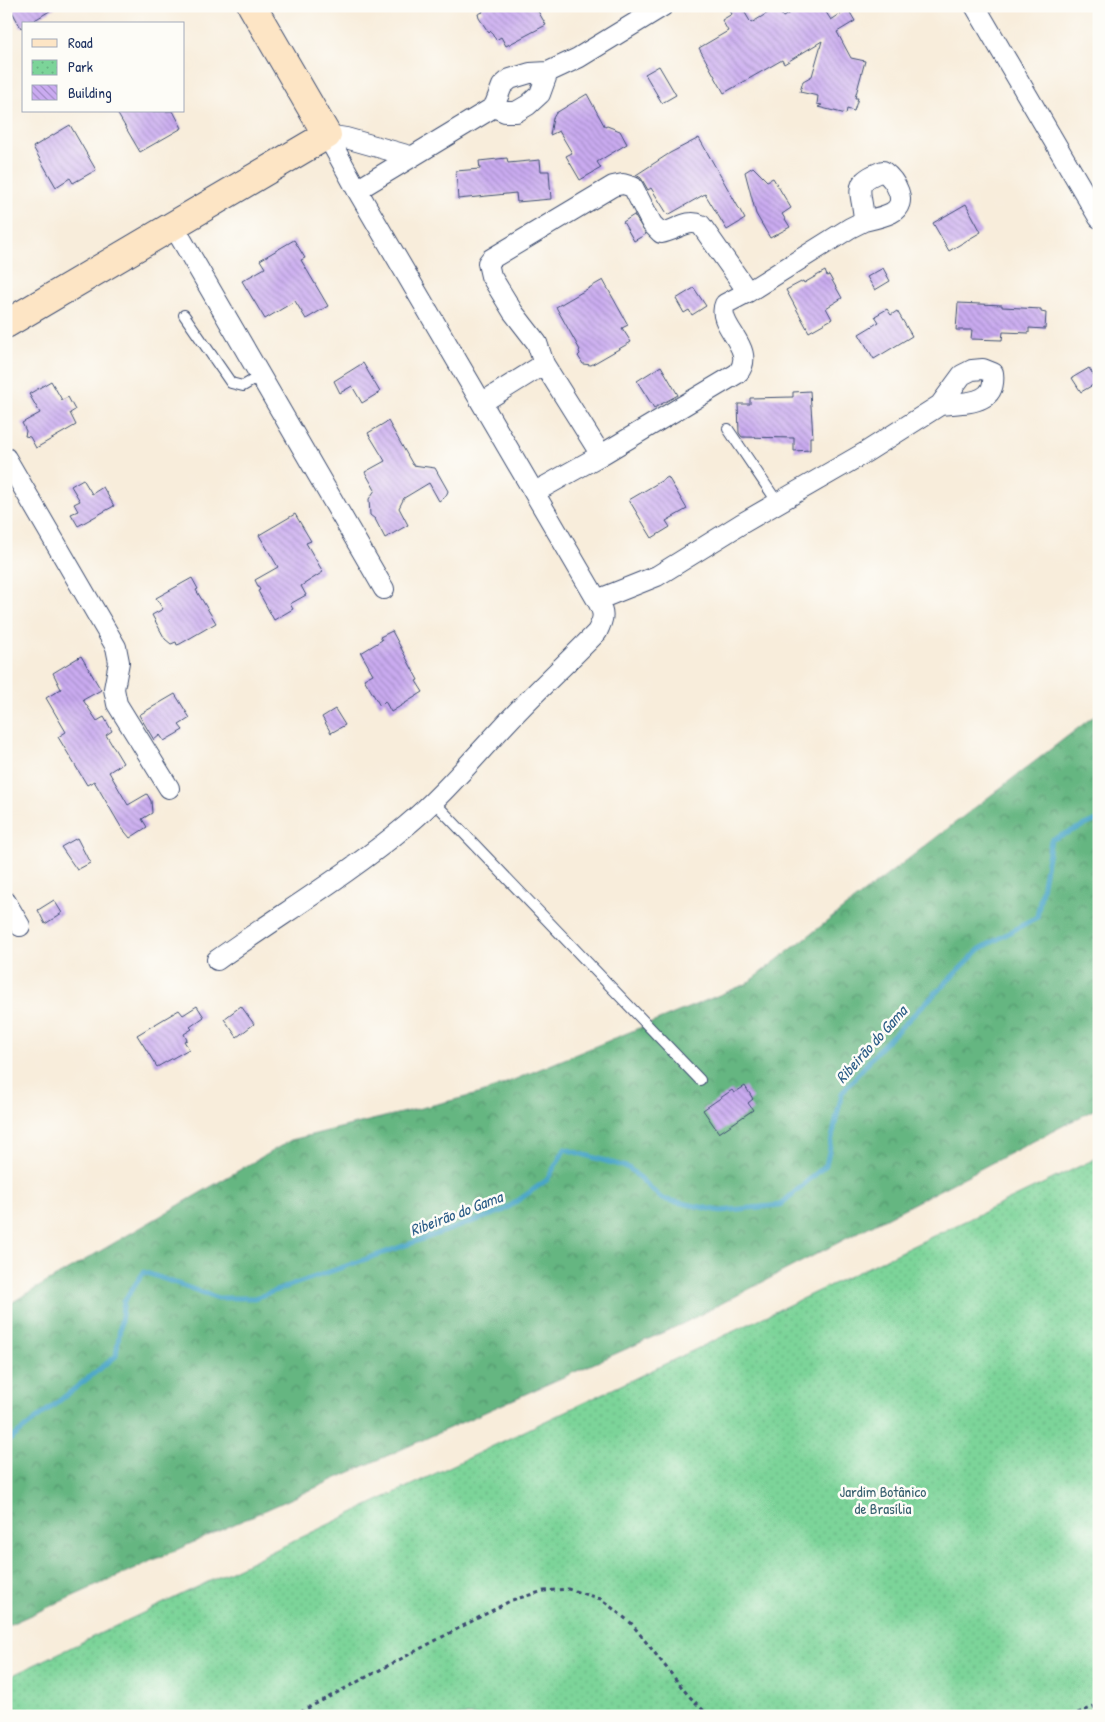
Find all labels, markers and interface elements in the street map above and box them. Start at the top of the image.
legend [22,22,185,112]
text: Road [68,32,93,53]
text: Park [68,56,93,77]
text: Building [68,82,112,103]
water label: Ribeirão do Gama [830,999,913,1088]
water label: Ribeirão do Gama [407,1185,507,1241]
park label: Jardim Botânico de Brasília [840,1481,926,1519]

